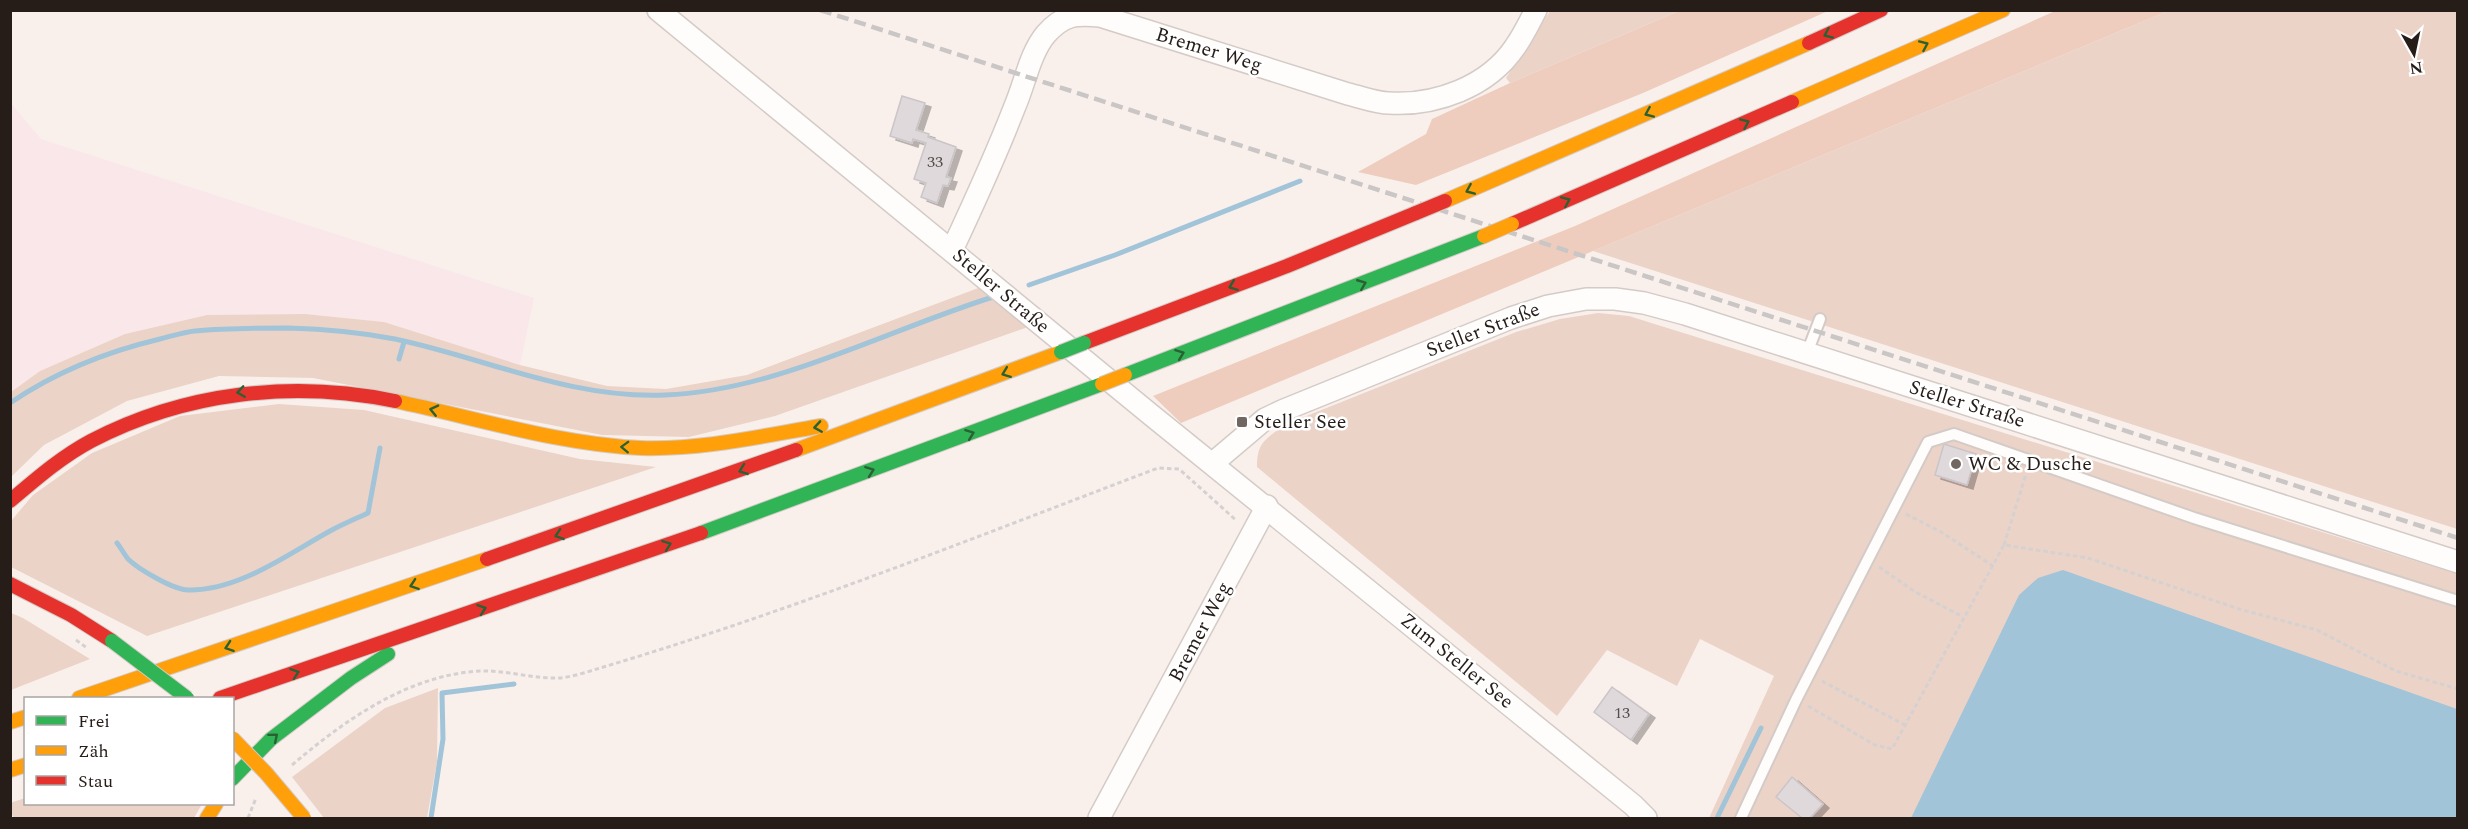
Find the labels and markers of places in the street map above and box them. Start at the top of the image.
place label: Steller See [1254,407,1346,437]
marker: Steller See [1235,415,1249,429]
place label: WC & Dusche [1968,449,2092,479]
marker: WC & Dusche [1949,457,1963,471]

